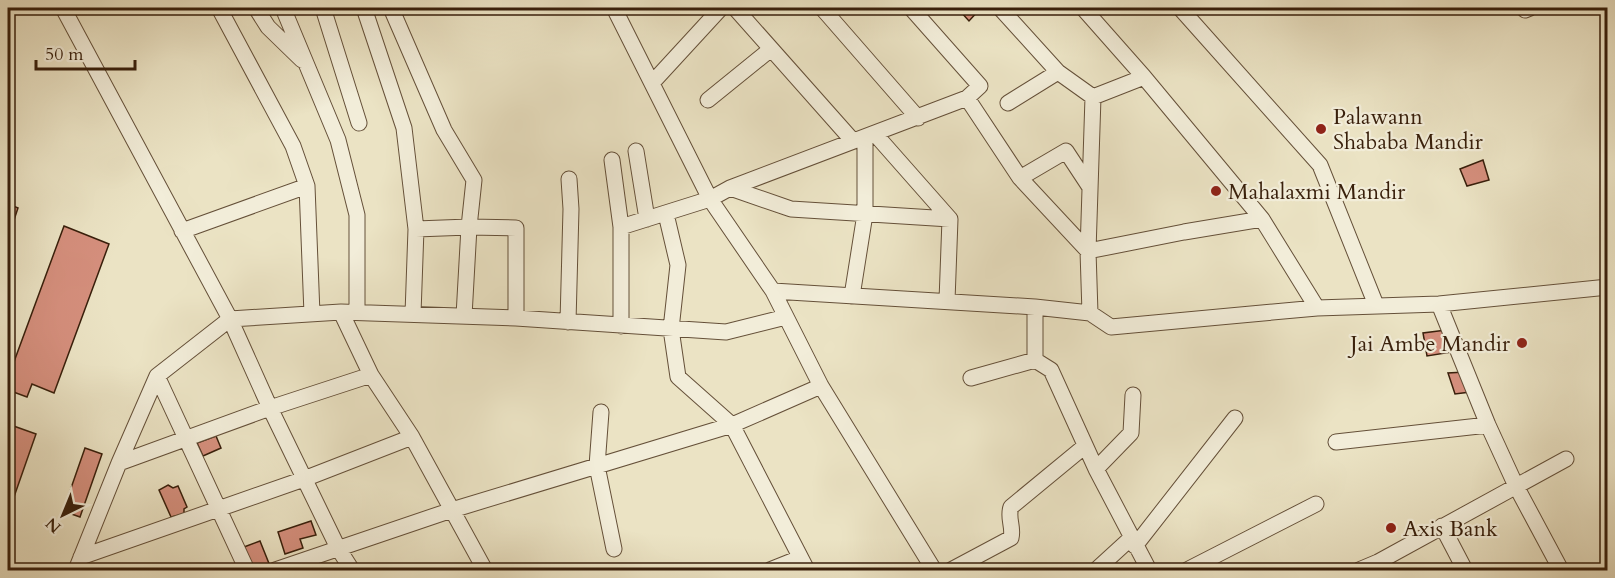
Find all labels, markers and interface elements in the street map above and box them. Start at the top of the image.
scale bar [36,33,135,71]
text: 50 m [45,42,84,67]
place label: Palawann Shababa Mandir [1333,102,1484,157]
marker: Palawann Shababa Mandir [1314,122,1328,136]
place label: Mahalaxmi Mandir [1228,177,1406,207]
marker: Mahalaxmi Mandir [1209,184,1223,198]
place label: Jai Ambe Mandir [1347,329,1511,359]
marker: Jai Ambe Mandir [1515,336,1529,350]
north arrow [33,485,93,545]
text: N [41,512,66,538]
place label: Axis Bank [1403,514,1498,544]
marker: Axis Bank [1384,521,1398,535]

